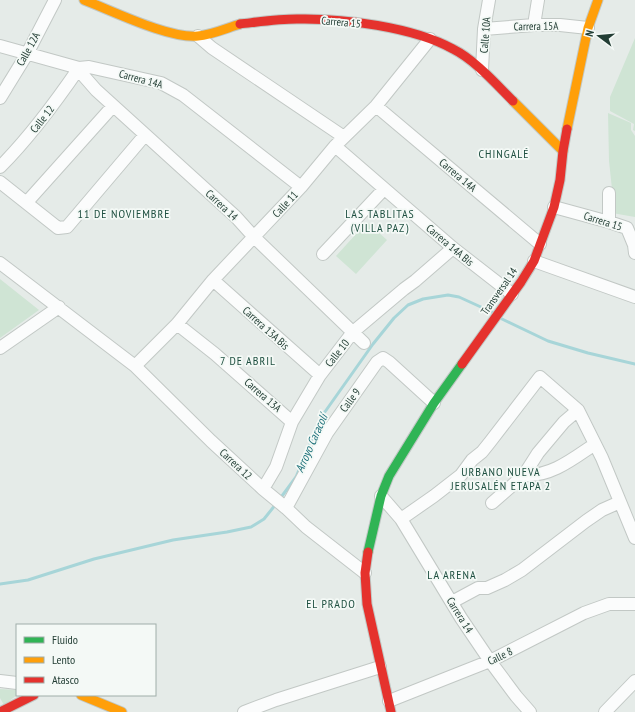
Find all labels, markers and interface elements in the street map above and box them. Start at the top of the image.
street label: Carrera 15 [321,13,361,31]
street label: Calle 10A [476,15,494,54]
north arrow [579,16,619,56]
street label: Carrera 15A [514,19,559,33]
text: N [582,28,597,38]
street label: Calle 12A [13,29,43,68]
street label: Carrera 14A [118,66,165,92]
street label: Calle 12 [27,102,57,136]
district label: CHINGALÉ [479,146,529,161]
street label: Carrera 14A [436,155,480,195]
street label: Carrera 14 [203,186,241,224]
street label: Calle 11 [269,188,301,220]
district label: 11 DE NOVIEMBRE [78,206,170,221]
district label: LAS TABLITAS (VILLA PAZ) [345,206,415,235]
street label: Carrera 15 [582,209,624,233]
street label: Carrera 14A Bis [423,221,477,269]
street label: Transversal 14 [478,265,520,317]
street label: Carrera 13A Bis [240,303,292,353]
street label: Calle 10 [322,336,352,370]
district label: 7 DE ABRIL [220,353,276,368]
street label: Carrera 13A [242,375,285,415]
street label: Calle 9 [337,385,364,415]
water label: Arroyo Caracolí [291,409,332,475]
street label: Carrera 12 [217,445,255,483]
district label: URBANO NUEVA JERUSALÉN ETAPA 2 [450,464,551,493]
district label: LA ARENA [427,567,477,582]
street label: Carrera 14 [444,595,476,636]
district label: EL PRADO [306,596,356,611]
legend [16,624,156,696]
text: Fluido [52,632,78,647]
street label: Calle 8 [485,644,515,668]
text: Lento [52,652,75,667]
text: Atasco [52,672,79,687]

